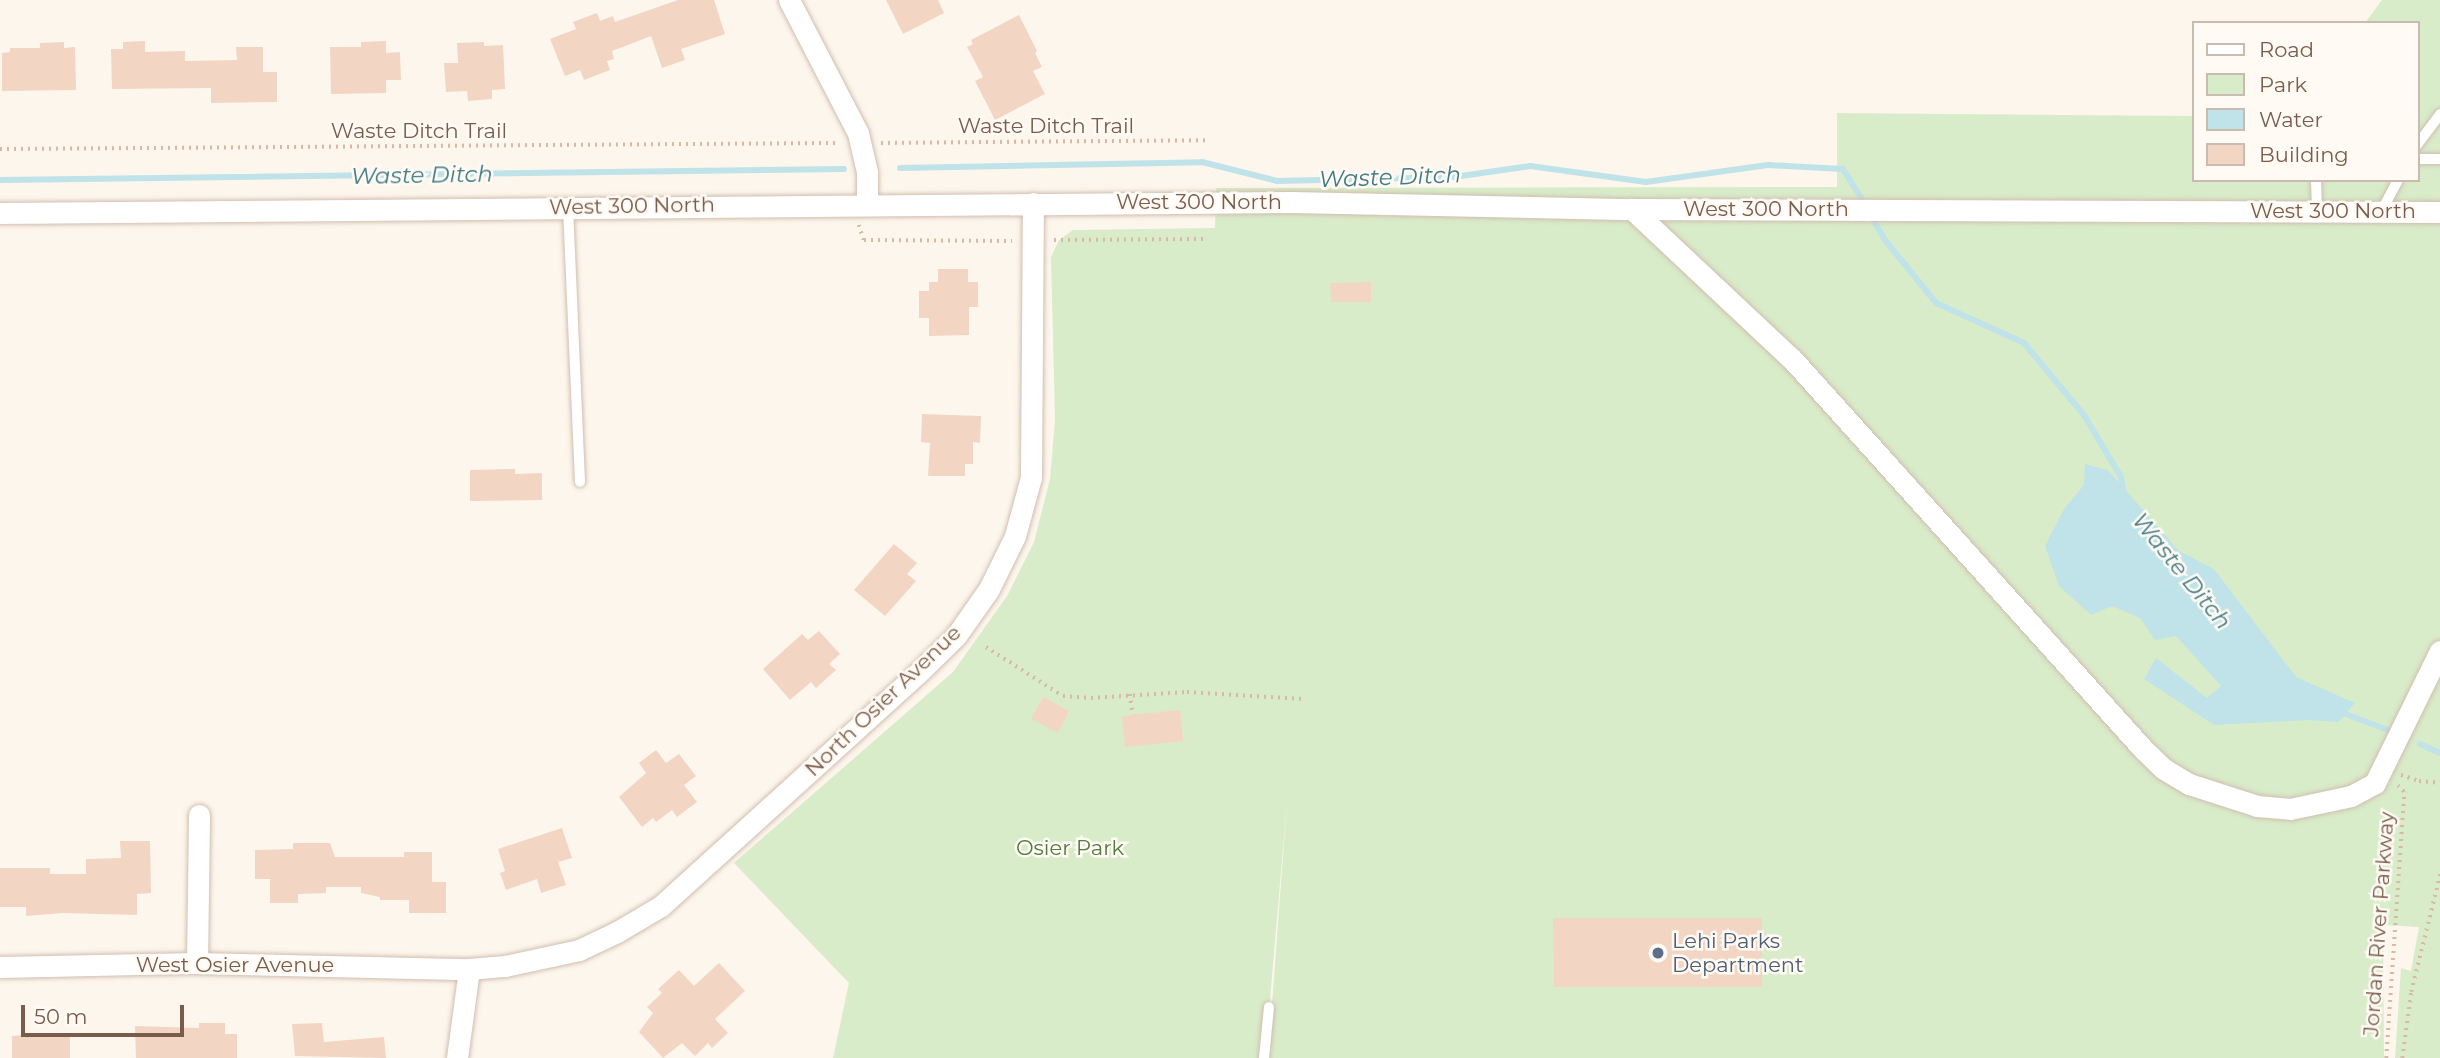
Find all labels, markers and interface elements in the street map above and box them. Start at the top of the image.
legend [2192,21,2419,182]
text: Road [2259,37,2314,62]
text: Park [2259,72,2307,97]
text: Water [2259,107,2323,132]
street label: Waste Ditch Trail [958,113,1134,139]
street label: Waste Ditch Trail [331,118,507,144]
text: Building [2259,142,2349,167]
water label: Waste Ditch [351,160,493,190]
water label: Waste Ditch [1319,161,1461,193]
street label: West 300 North [1116,189,1282,215]
street label: West 300 North [549,192,715,220]
street label: West 300 North [1683,196,1849,222]
street label: West 300 North [2250,198,2416,224]
water label: Waste Ditch [2127,507,2237,635]
street label: North Osier Avenue [800,620,966,782]
street label: Jordan River Parkway [2359,811,2399,1037]
park label: Osier Park [1016,835,1124,861]
place label: Lehi Parks Department [1672,928,1804,978]
marker: Lehi Parks Department [1650,945,1666,961]
street label: West Osier Avenue [136,952,334,978]
scale bar [24,992,187,1036]
text: 50 m [34,1004,88,1029]

